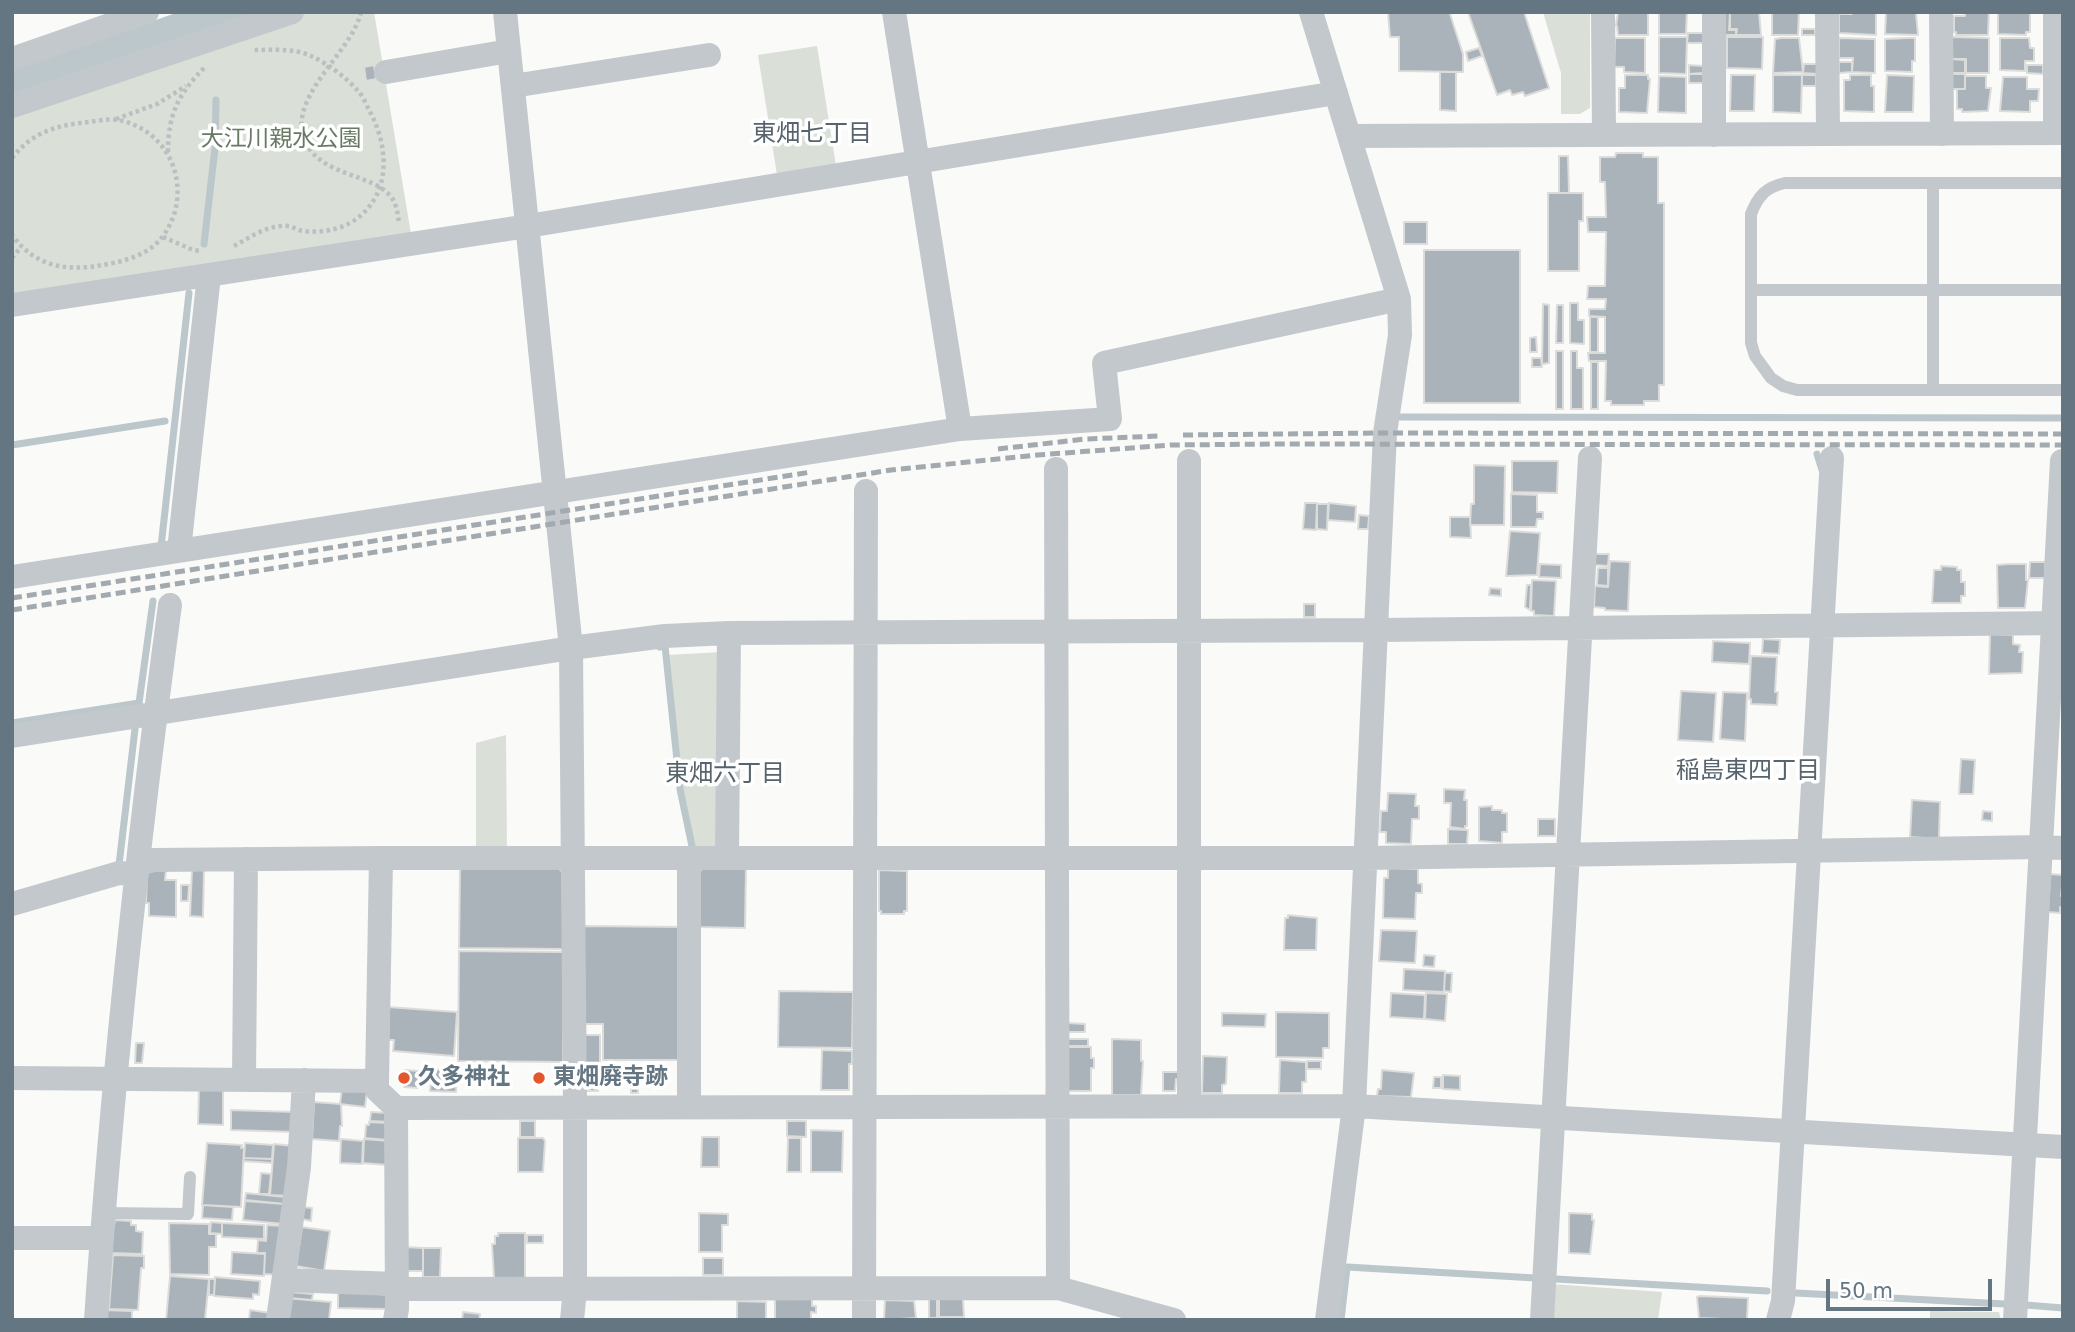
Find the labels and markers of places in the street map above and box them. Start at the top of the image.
place label: 久多神社 [418,1064,510,1092]
place label: 東畑廃寺跡 [553,1064,668,1092]
marker: 久多神社 [396,1070,412,1086]
marker: 東畑廃寺跡 [531,1070,547,1086]

